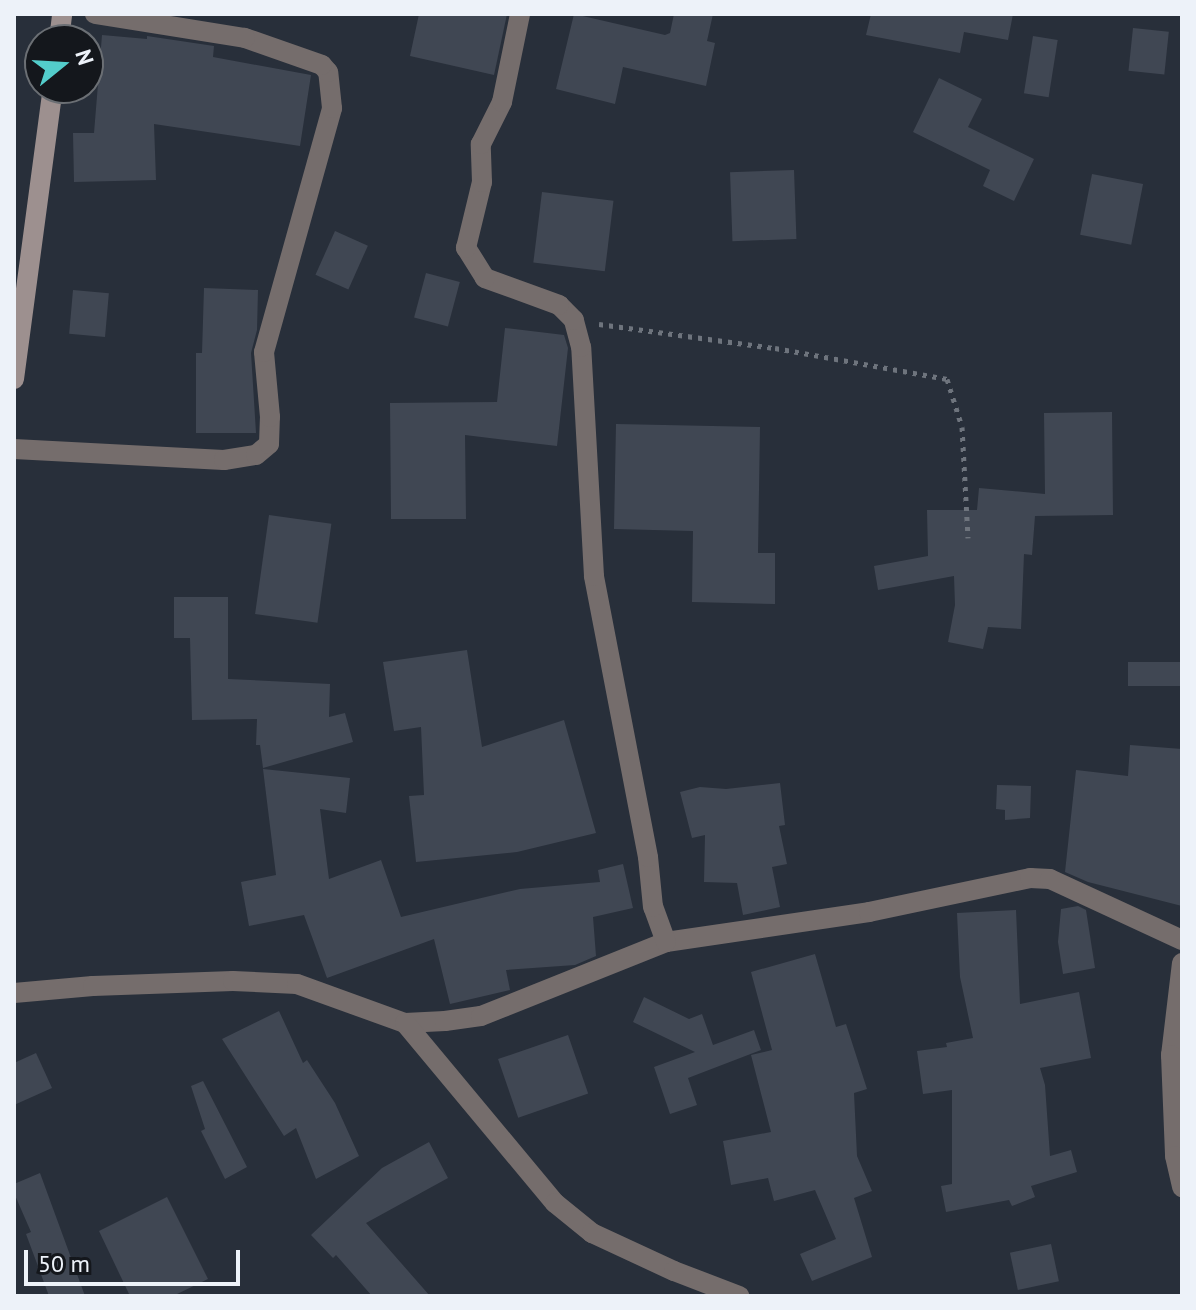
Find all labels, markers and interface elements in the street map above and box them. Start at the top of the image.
north arrow [24,24,104,104]
text: N [69,46,100,68]
scale bar [28,1234,244,1284]
text: 50 m [38,1248,90,1279]

